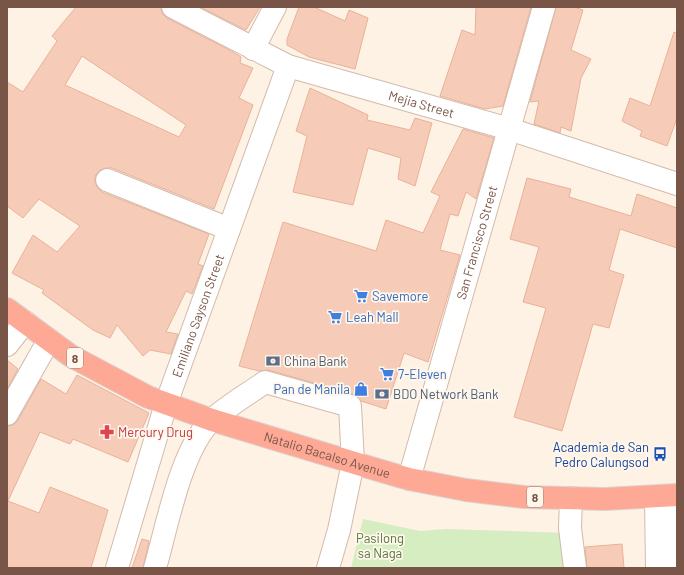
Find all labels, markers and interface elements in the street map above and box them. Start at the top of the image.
street label: Mejia Street [387,87,456,121]
street label: San Francisco Street [453,184,501,301]
street label: Emiliano Sayson Street [168,252,227,380]
supermarket icon: Savemore [353,288,369,304]
place label: Savemore [372,288,428,304]
supermarket icon: Leah Mall [327,309,343,325]
place label: Leah Mall [346,309,398,325]
road number: 8 [67,348,83,368]
bank icon: China Bank [265,353,281,369]
place label: China Bank [284,353,347,369]
supermarket icon: 7-Eleven [379,366,395,382]
place label: 7-Eleven [398,366,447,382]
place label: Pan de Manila [274,381,350,397]
shop icon: Pan de Manila [353,381,369,397]
bank icon: BDO Network Bank [374,386,390,402]
place label: BDO Network Bank [393,386,499,402]
pharmacy icon: Mercury Drug [99,424,115,440]
place label: Mercury Drug [118,424,193,440]
street label: Natalio Bacalso Avenue [262,428,392,481]
place label: Academia de San Pedro Calungsod [553,439,649,470]
bus stop icon: Academia de San Pedro Calungsod [652,446,668,462]
road number: 8 [527,487,543,507]
park label: Pasilong sa Naga [356,530,404,561]

